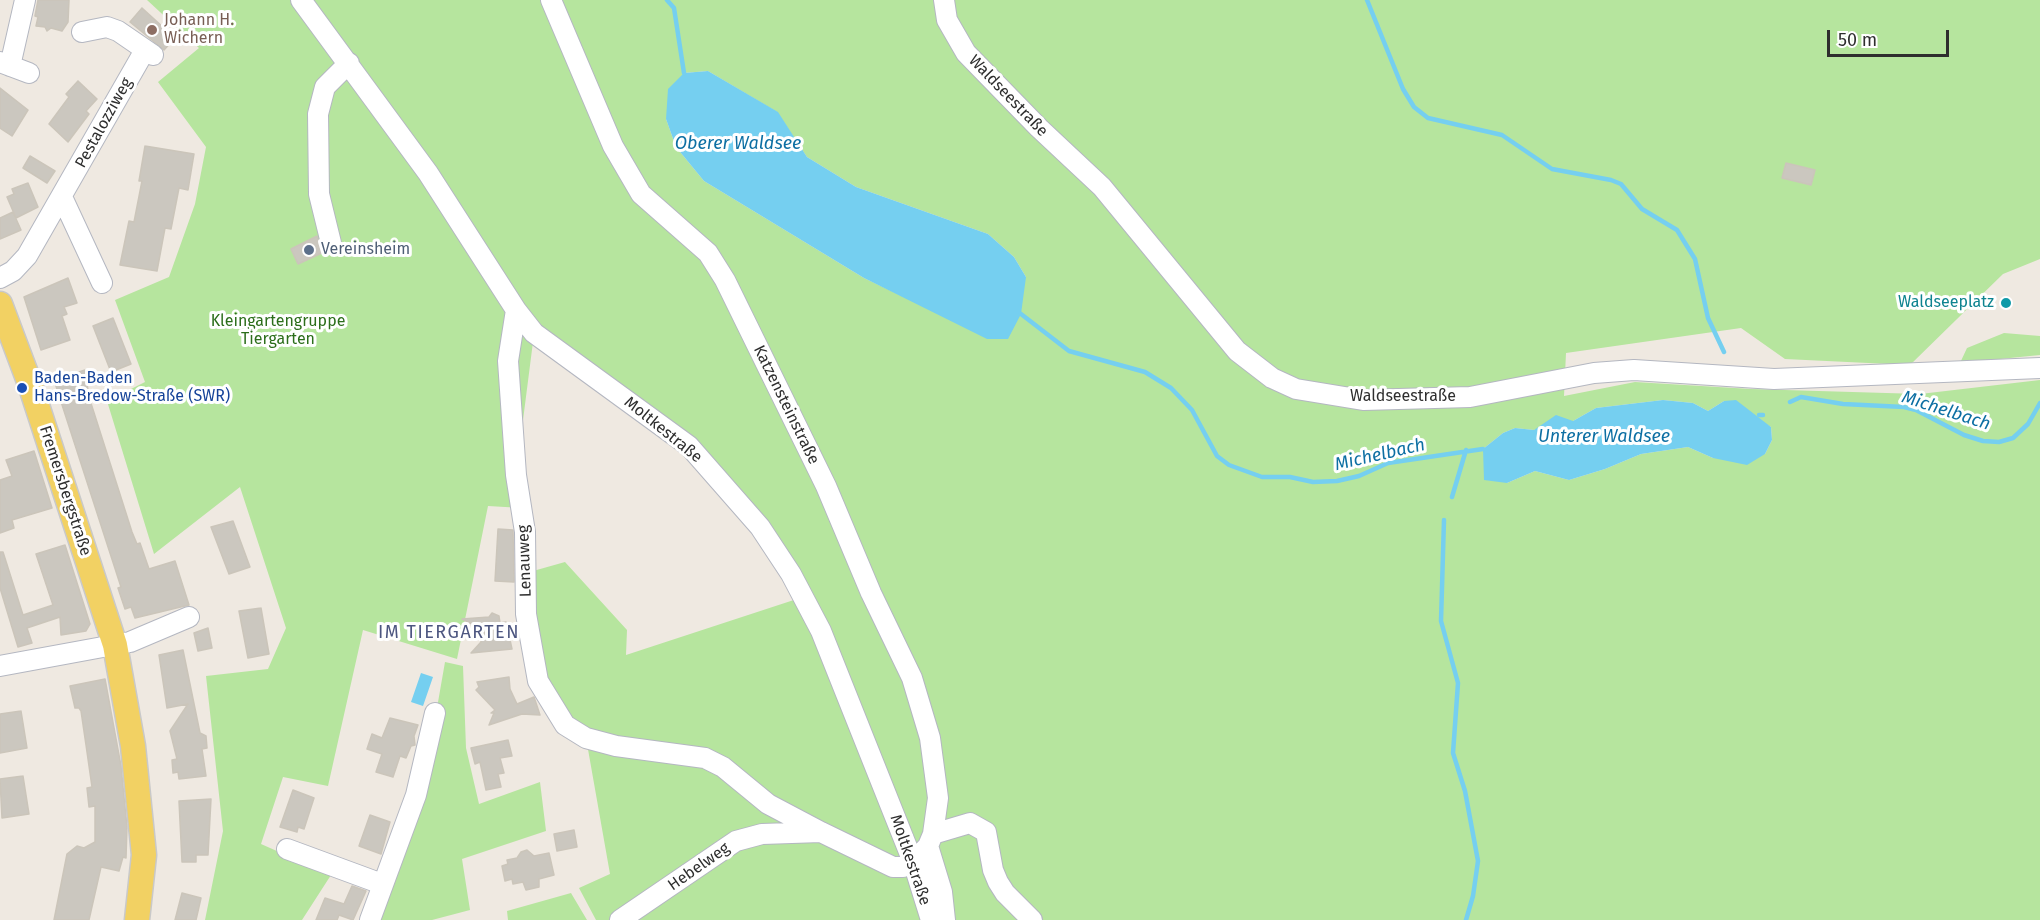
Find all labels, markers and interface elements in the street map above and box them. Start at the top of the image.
place label: Johann H. Wichern [164,11,234,49]
scale bar [1830,18,1952,56]
marker: Johann H. Wichern [145,23,159,37]
text: 50 m [1838,29,1877,51]
street label: Waldseestraße [964,51,1052,141]
street label: Pestalozziweg [71,75,137,171]
water label: Oberer Waldsee [675,133,801,155]
place label: Vereinsheim [321,240,410,260]
marker: Vereinsheim [302,243,316,257]
place label: Waldseeplatz [1898,293,1994,313]
marker: Waldseeplatz [1999,296,2013,310]
park label: Kleingartengruppe Tiergarten [211,312,345,350]
street label: Katzensteinstraße [749,342,823,468]
place label: Baden-Baden Hans-Bredow-Straße (SWR) [34,369,230,407]
marker: Baden-Baden Hans-Bredow-Straße (SWR) [15,381,29,395]
street label: Waldseestraße [1350,387,1456,407]
water label: Michelbach [1899,387,1993,435]
street label: Moltkestraße [620,393,706,467]
street label: Fremersbergstraße [35,424,95,558]
water label: Unterer Waldsee [1538,426,1670,448]
water label: Michelbach [1333,434,1427,476]
street label: Lenauweg [514,525,536,597]
district label: IM TIERGARTEN [378,622,520,644]
street label: Moltkestraße [885,812,935,908]
street label: Hebelweg [664,839,734,895]

